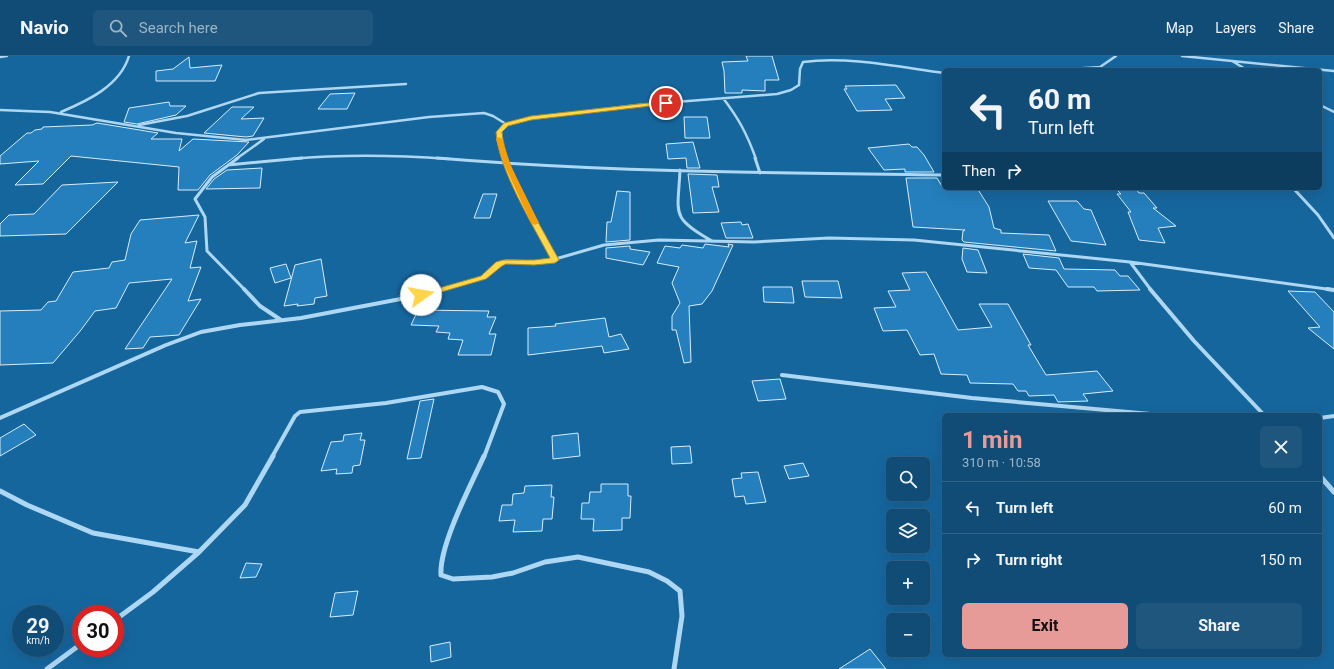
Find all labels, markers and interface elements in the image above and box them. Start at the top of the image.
search box [93,10,373,46]
text: Navio [20,16,69,39]
icon: search [107,17,129,39]
text: Search here [139,19,218,37]
text: Map [1166,20,1193,36]
text: Layers [1215,20,1256,36]
text: Share [1278,20,1314,36]
text: 60 m [1028,83,1091,116]
icon: left [962,84,1014,136]
pin [649,86,683,120]
icon: arrive [655,92,677,114]
text: Turn left [1028,117,1094,138]
icon: right [1003,160,1025,182]
text: Then [962,162,995,180]
position arrow [400,274,442,316]
text: 1 min [962,426,1022,454]
button: close [1260,426,1302,468]
text: 310 m · 10:58 [962,455,1041,470]
map controls [886,457,930,657]
button: search [886,457,930,501]
icon: left [962,497,984,519]
text: Turn left [996,499,1053,517]
text: 60 m [1268,499,1302,517]
button: layers [886,509,930,553]
icon: right [962,549,984,571]
text: Turn right [996,551,1062,569]
text: 150 m [1260,551,1302,569]
button: + [886,561,930,605]
button: Exit [962,603,1128,649]
button: Share [1136,603,1302,649]
speed limit sign: 30 [72,605,124,657]
button: − [886,613,930,657]
text: 29 [27,614,49,638]
text: km/h [26,635,50,646]

